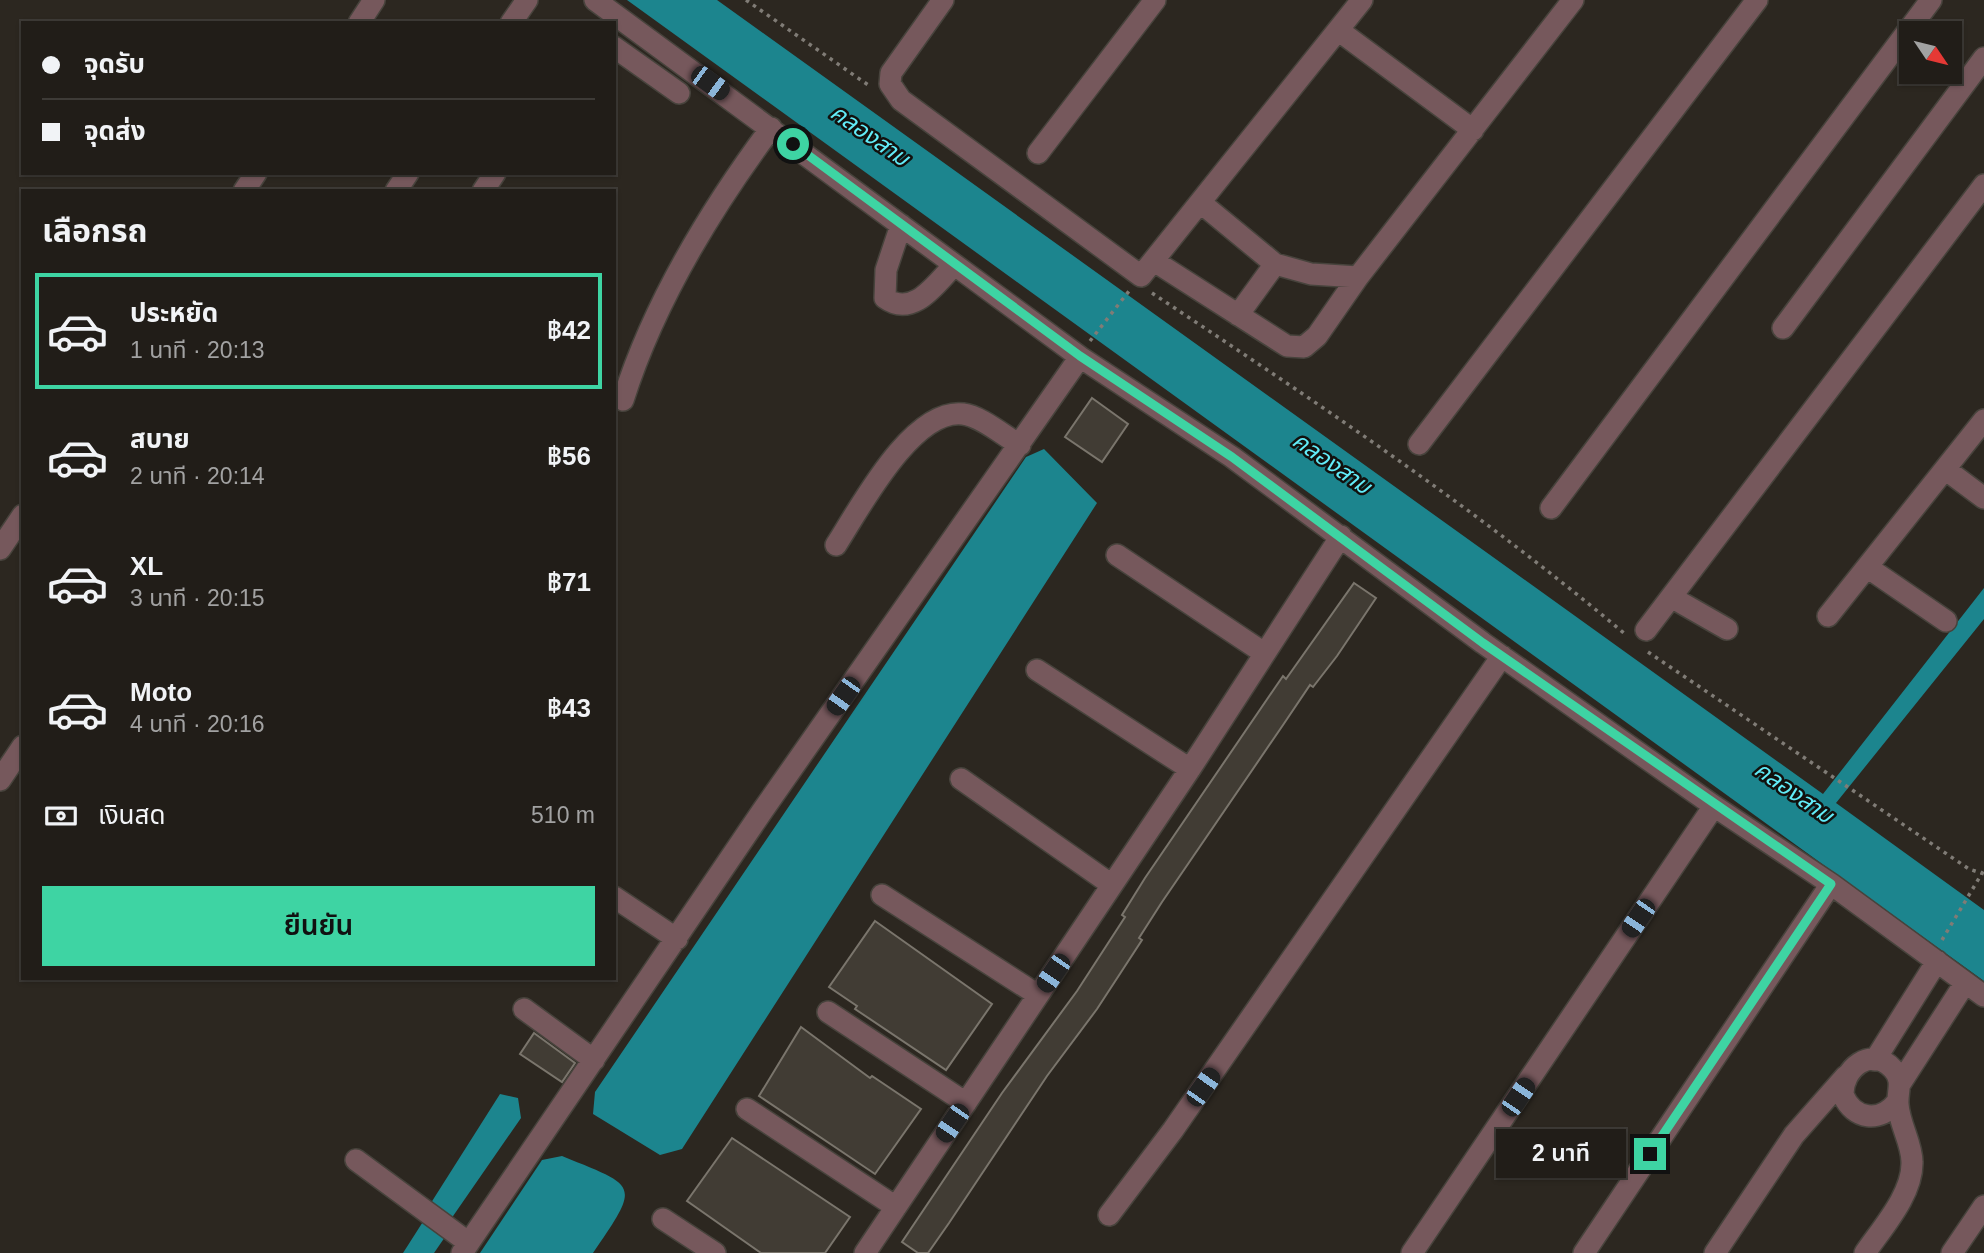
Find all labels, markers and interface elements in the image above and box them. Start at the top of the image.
north arrow [1899,21,1962,84]
map controls [1899,21,1962,84]
text: จุดรับ [84,49,145,79]
car [687,62,734,104]
water label: คลองสาม [826,99,916,172]
text: จุดส่ง [84,116,146,146]
route start [777,128,809,160]
text: เลือกรถ [42,213,147,249]
text: ประหยัด [130,298,218,328]
icon: car [46,300,109,363]
text: ฿42 [547,315,591,345]
text: 1 นาที · 20:13 [130,337,265,363]
text: สบาย [130,424,190,454]
icon: car [46,426,109,489]
water label: คลองสาม [1288,427,1378,500]
text: ฿56 [547,441,591,471]
text: 2 นาที · 20:14 [130,463,265,489]
text: XL [130,551,163,581]
icon: car [46,552,109,615]
text: ฿71 [547,567,591,597]
text: 3 นาที · 20:15 [130,585,265,611]
car [823,673,864,719]
text: Moto [130,677,192,707]
icon: car [46,678,109,741]
text: ฿43 [547,693,591,723]
text: 4 นาที · 20:16 [130,711,265,737]
water label: คลองสาม [1750,756,1840,829]
icon: cash [42,797,80,835]
text: เงินสด [98,800,165,830]
text: 510 m [531,802,595,828]
button: ยืนยัน [42,886,595,966]
car [1618,895,1659,941]
car [1033,950,1074,996]
car [1183,1064,1224,1110]
car [1498,1074,1539,1120]
car [932,1100,973,1146]
callout: 2 นาที [1496,1130,1626,1178]
route end [1634,1138,1666,1170]
text: 2 นาที [1532,1140,1590,1166]

